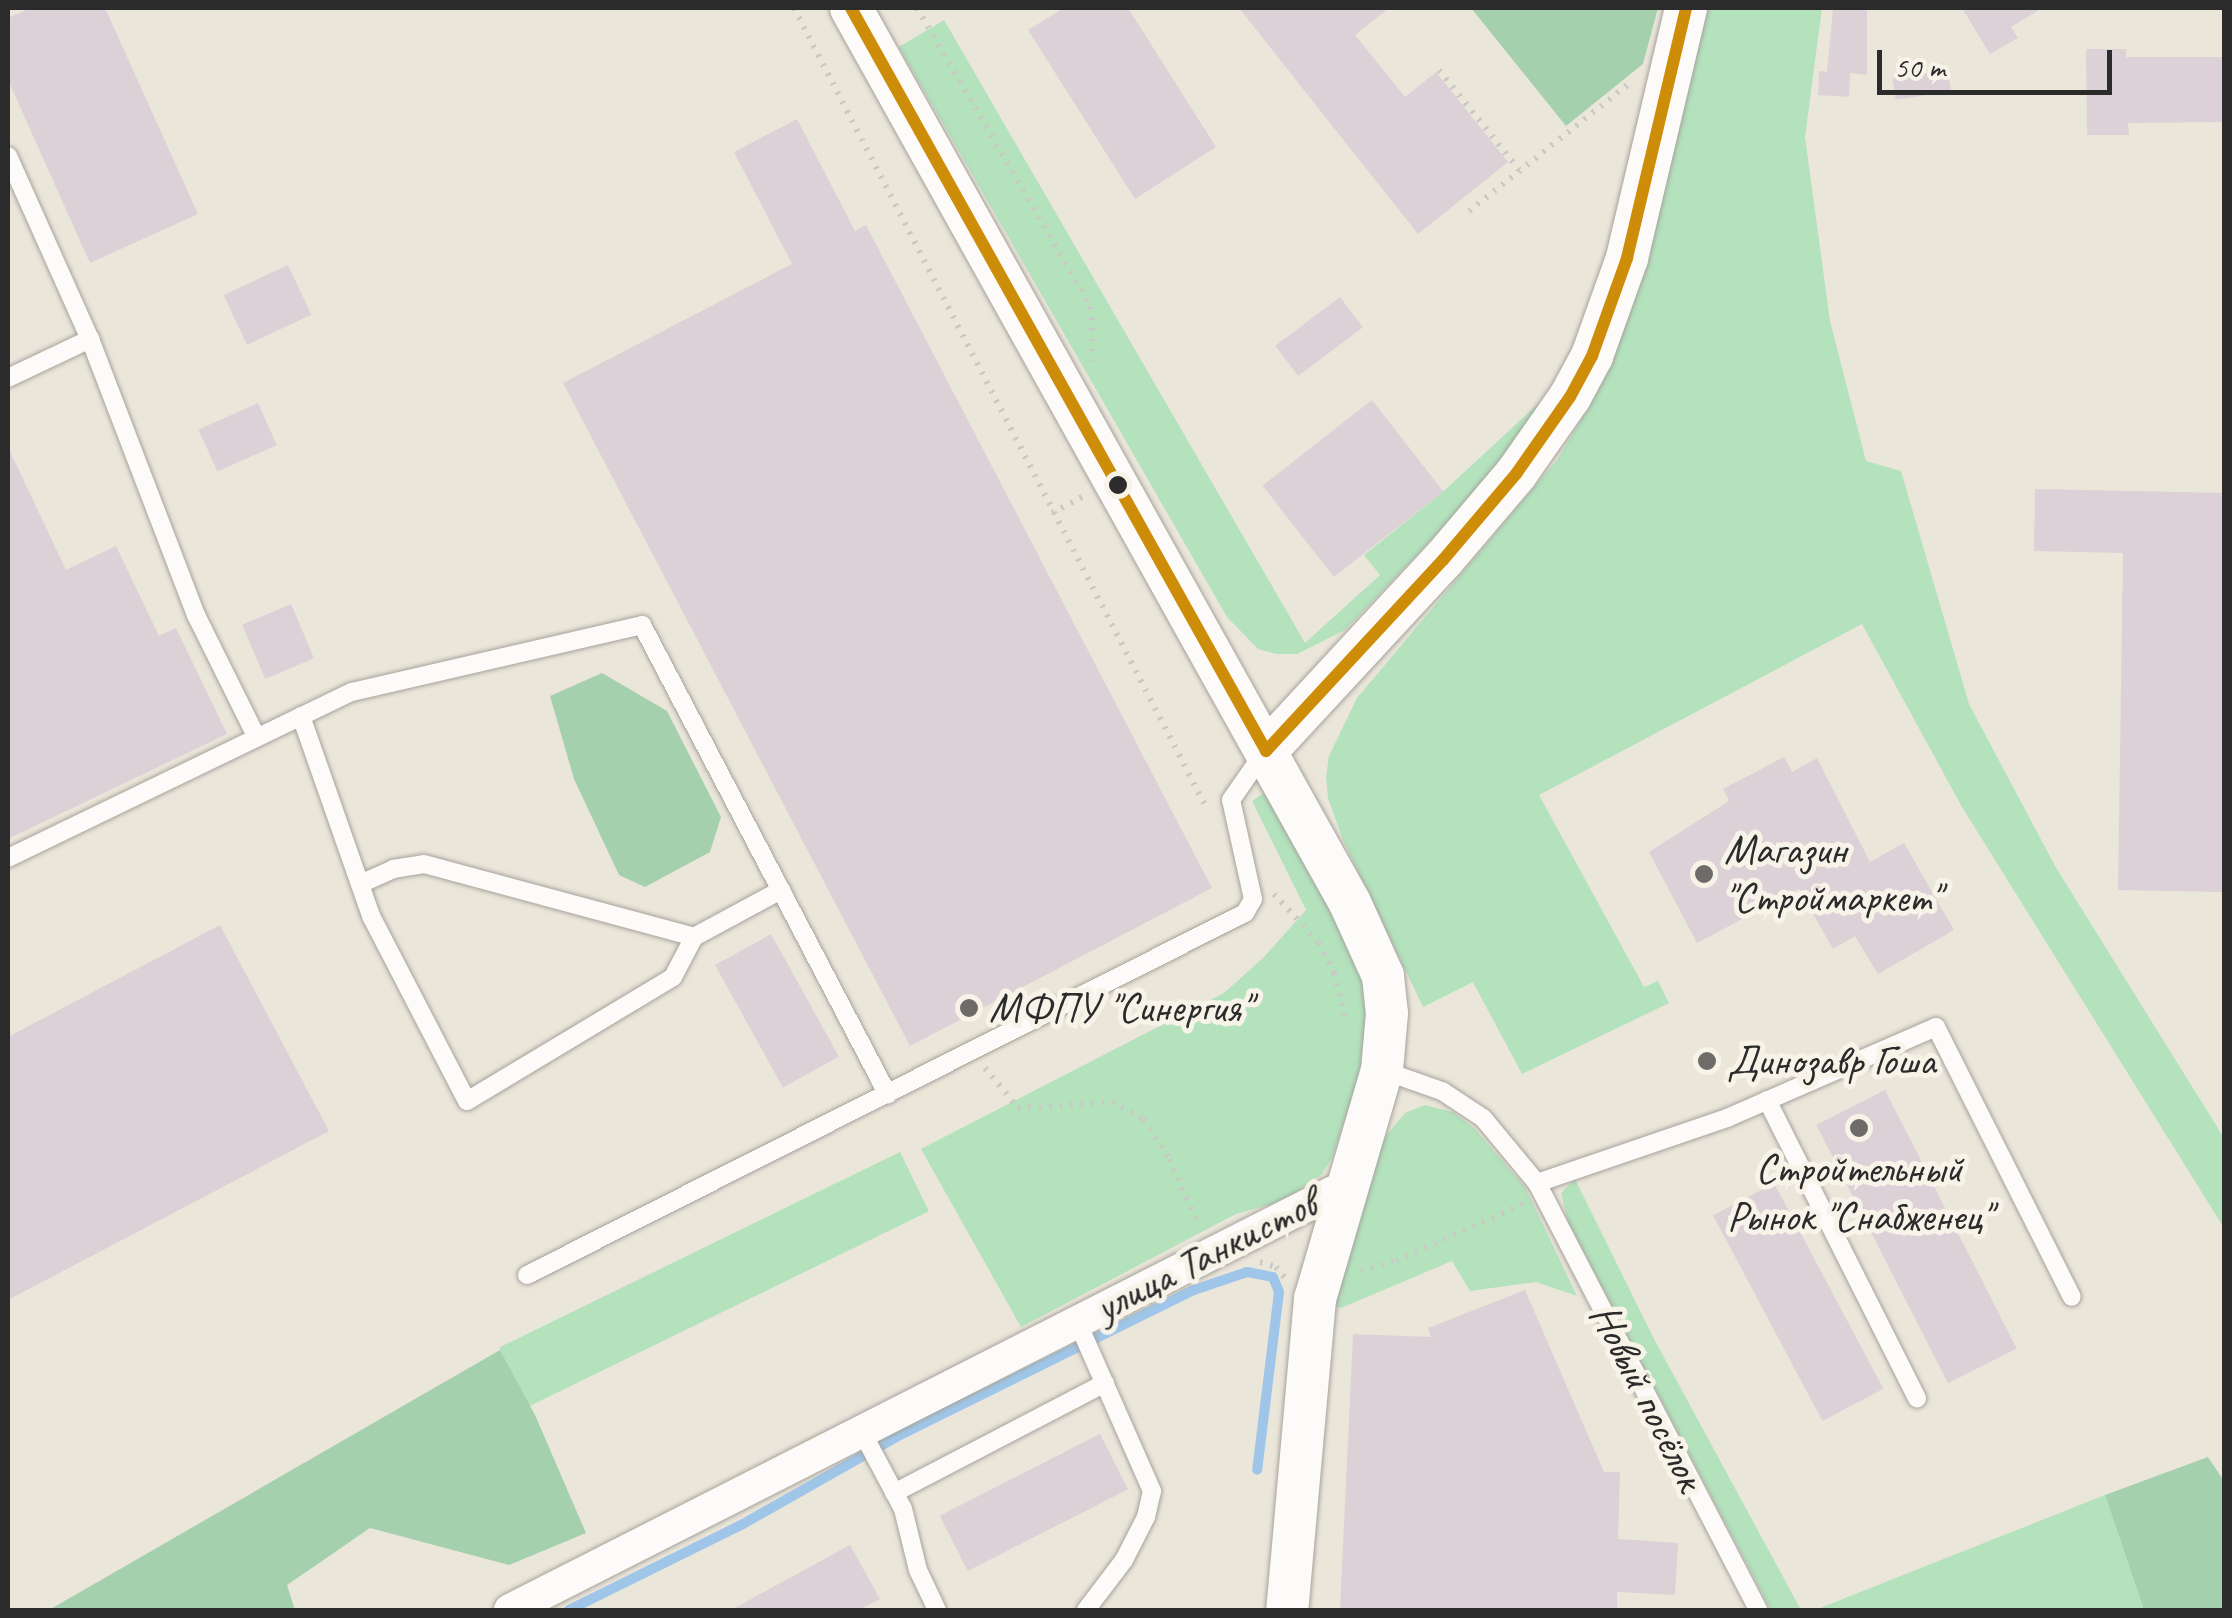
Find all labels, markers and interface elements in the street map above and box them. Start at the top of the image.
scale bar [1882,30,2117,92]
text: 50 m [1894,48,1945,86]
unlabelled marker [1108,475,1128,495]
place label: Магазин "Строймаркет" [1724,825,1940,924]
marker: Магазин "Строймаркет" [1693,863,1715,885]
place label: МФПУ "Синергия" [989,983,1251,1033]
marker: МФПУ "Синергия" [958,997,980,1019]
place label: Динозавр Гоша [1727,1036,1937,1086]
marker: Динозавр Гоша [1696,1050,1718,1072]
marker: Стройтельный Рынок "Снабженец" [1848,1117,1870,1139]
place label: Стройтельный Рынок "Снабженец" [1727,1144,1991,1242]
street label: улица Танкистов [1088,1179,1324,1333]
street label: Новый посёлок [1579,1295,1715,1499]

